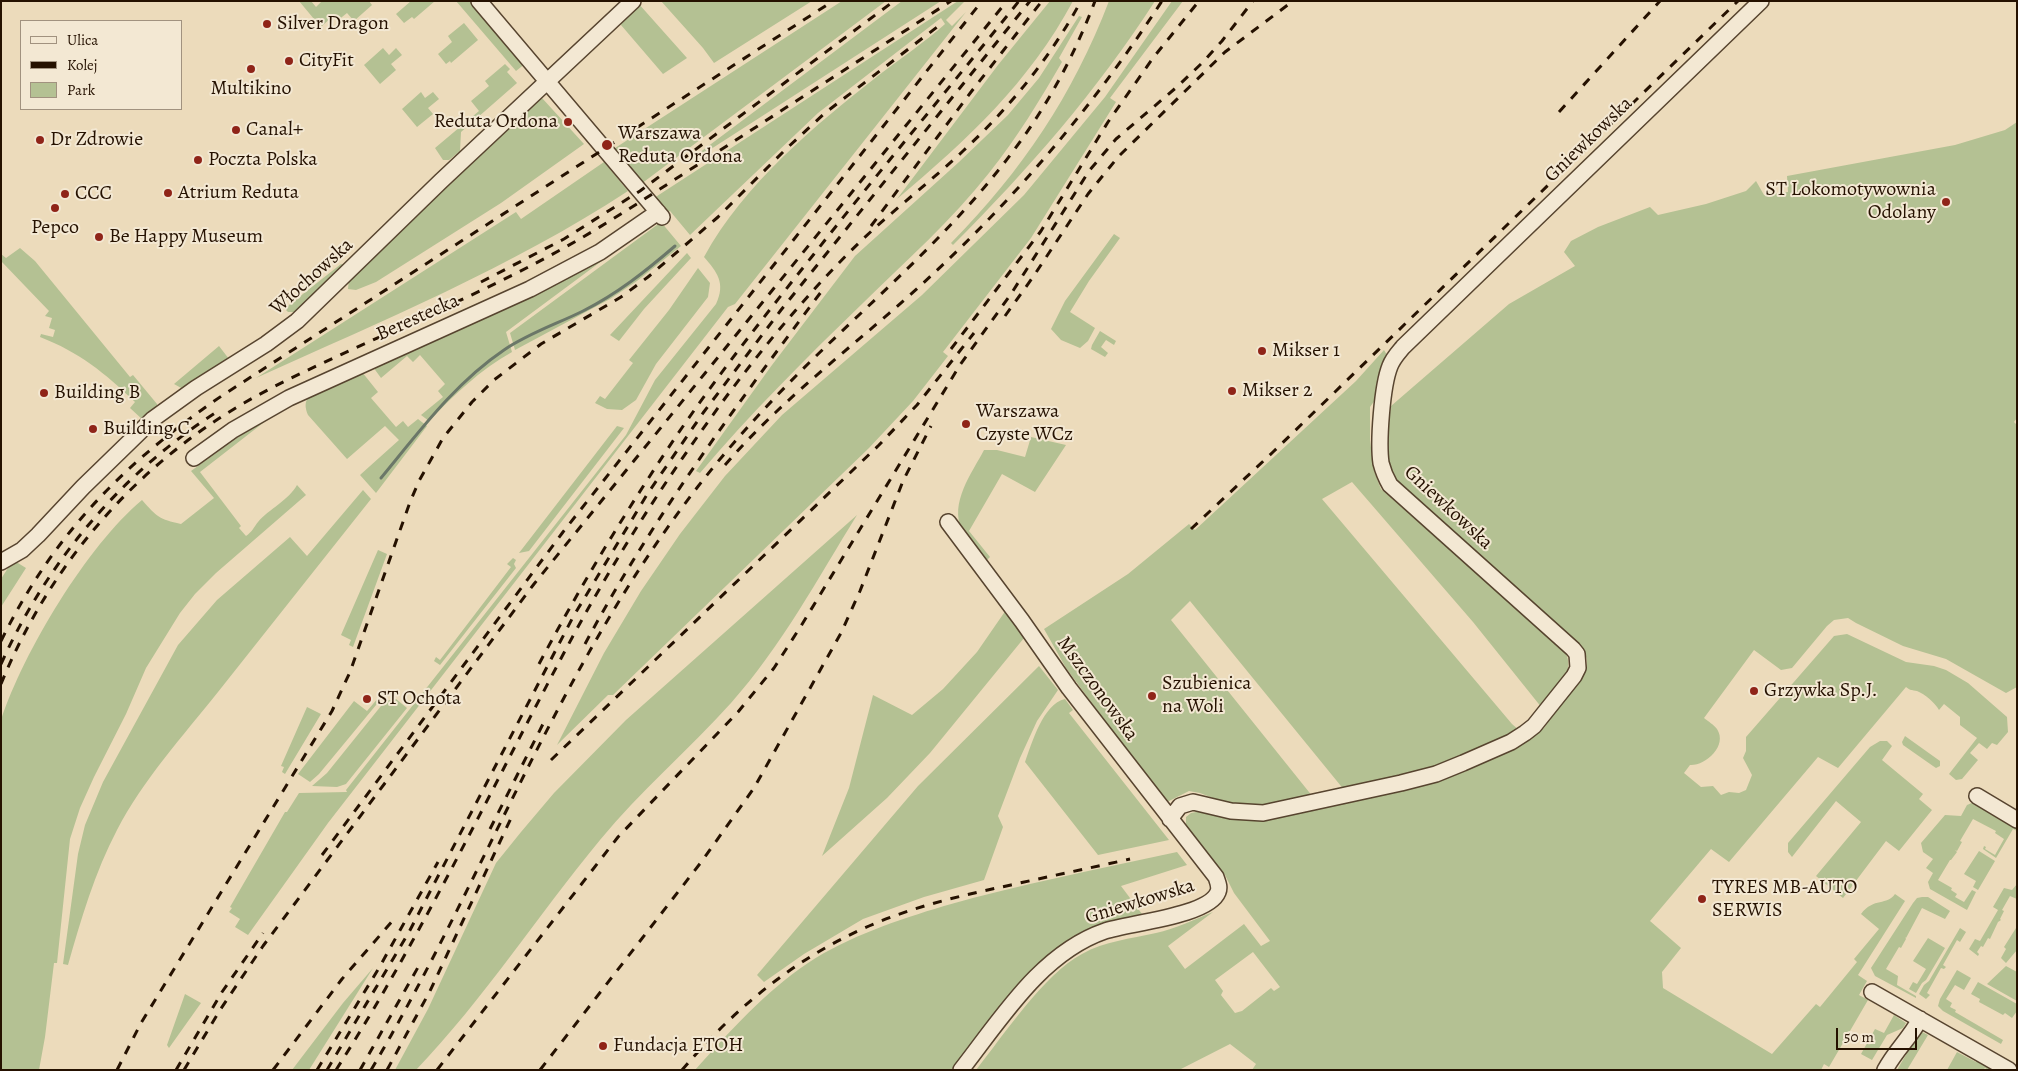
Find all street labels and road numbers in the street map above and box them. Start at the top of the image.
street label: Gniewkowska [1540,92,1638,188]
street label: Włochowska [265,233,359,321]
street label: Berestecka [373,289,463,347]
street label: Gniewkowska [1399,461,1497,555]
street label: Mszczonowska [1051,632,1143,746]
street label: Gniewkowska [1083,874,1197,930]

